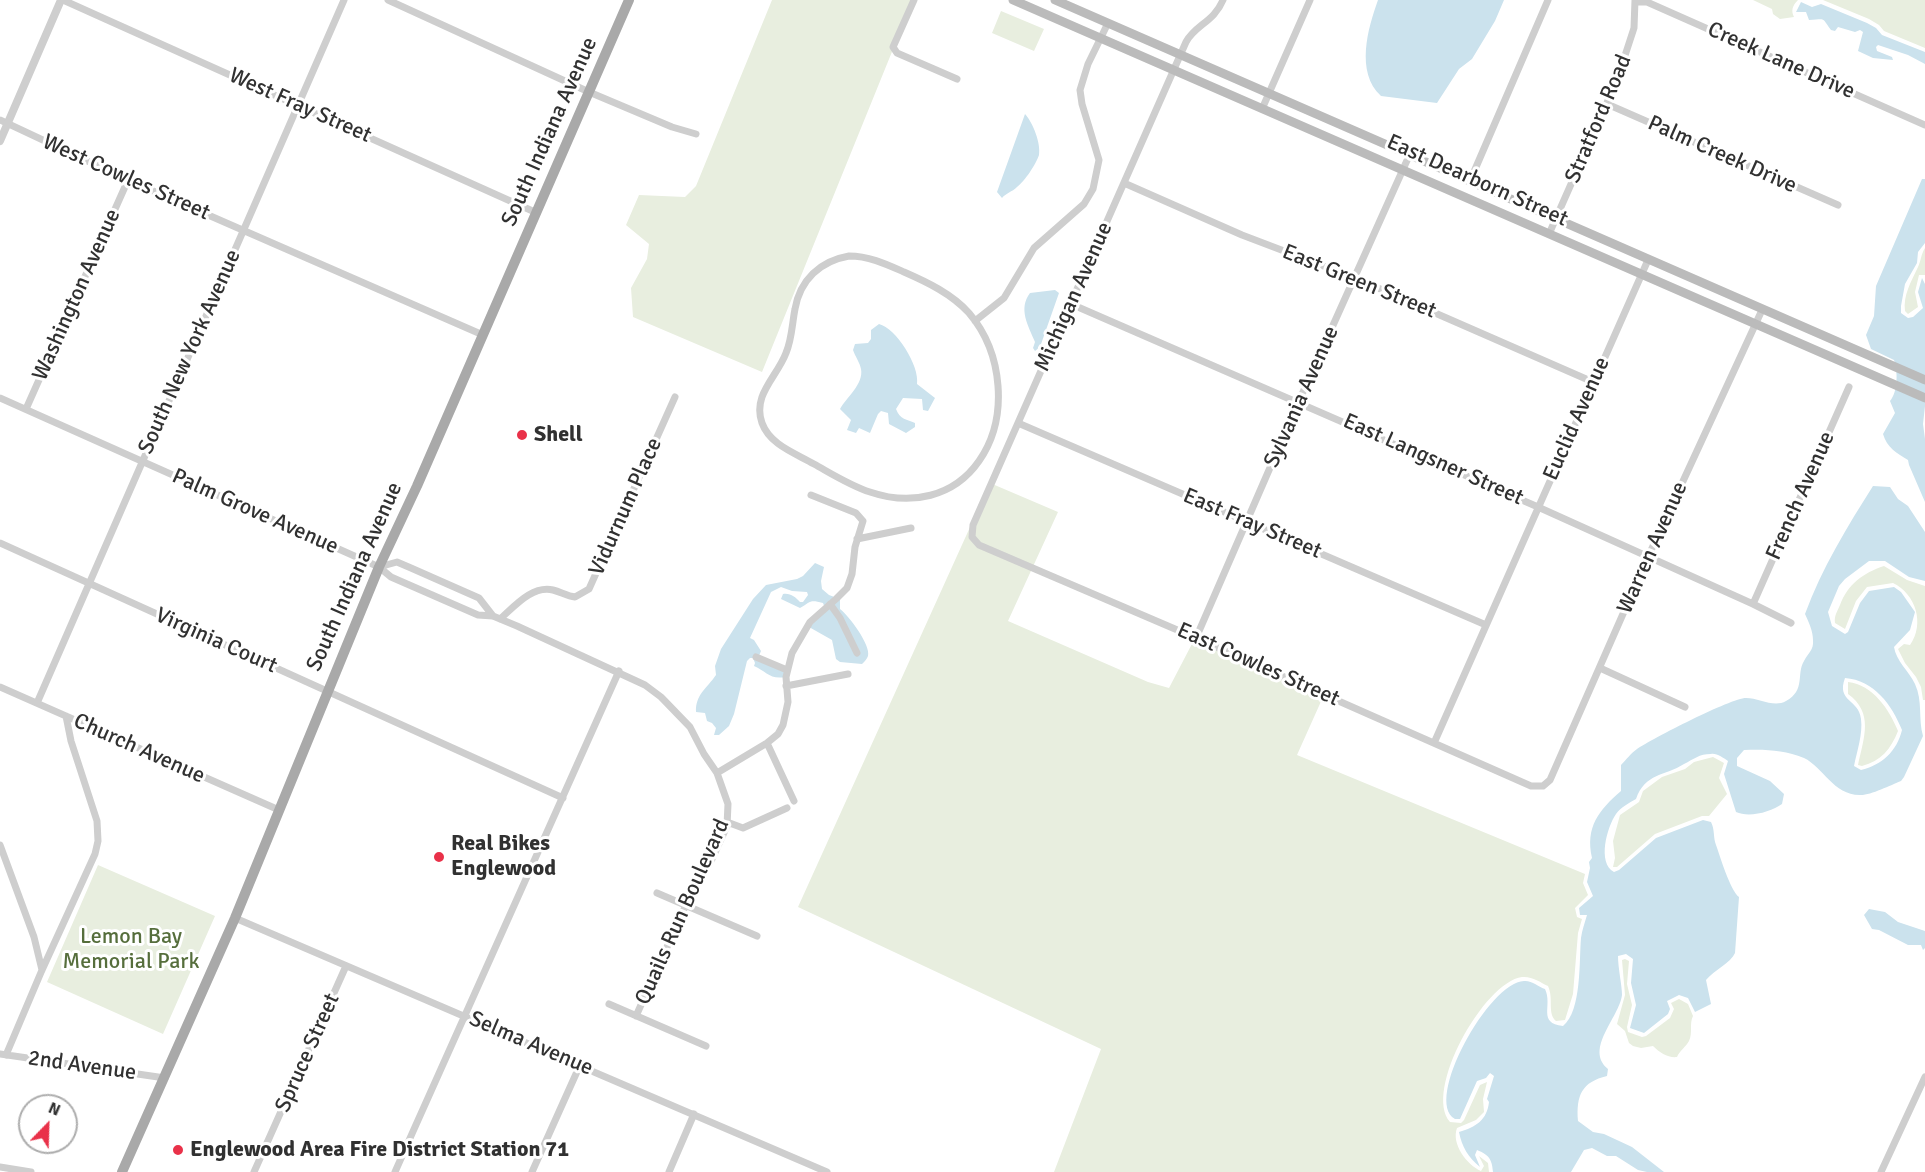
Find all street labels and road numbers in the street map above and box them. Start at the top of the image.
street label: Creek Lane Drive [1703,17,1859,105]
street label: South Indiana Avenue [496,33,604,231]
street label: Stratford Road [1560,51,1638,187]
street label: West Fray Street [225,63,375,149]
street label: Palm Creek Drive [1644,110,1800,200]
street label: West Cowles Street [38,129,214,227]
street label: East Dearborn Street [1382,129,1572,233]
street label: Washington Avenue [27,205,127,385]
street label: Michigan Avenue [1029,218,1119,376]
street label: East Green Street [1278,239,1440,325]
street label: South New York Avenue [133,246,247,458]
street label: Sylvania Avenue [1259,322,1345,472]
street label: Euclid Avenue [1538,353,1616,485]
street label: East Langsner Street [1339,408,1527,512]
street label: French Avenue [1761,428,1841,564]
street label: Vidurnum Place [584,434,668,580]
street label: Palm Grove Avenue [168,463,342,561]
street label: South Indiana Avenue [301,478,409,676]
street label: Warren Avenue [1612,478,1694,618]
street label: East Fray Street [1179,483,1325,565]
street label: Virginia Court [151,602,281,680]
street label: East Cowles Street [1173,617,1343,713]
street label: Church Avenue [69,708,209,790]
street label: Quails Run Boulevard [630,815,736,1009]
street label: Spruce Street [270,989,346,1117]
street label: Selma Avenue [465,1006,597,1082]
street label: 2nd Avenue [26,1045,138,1087]

